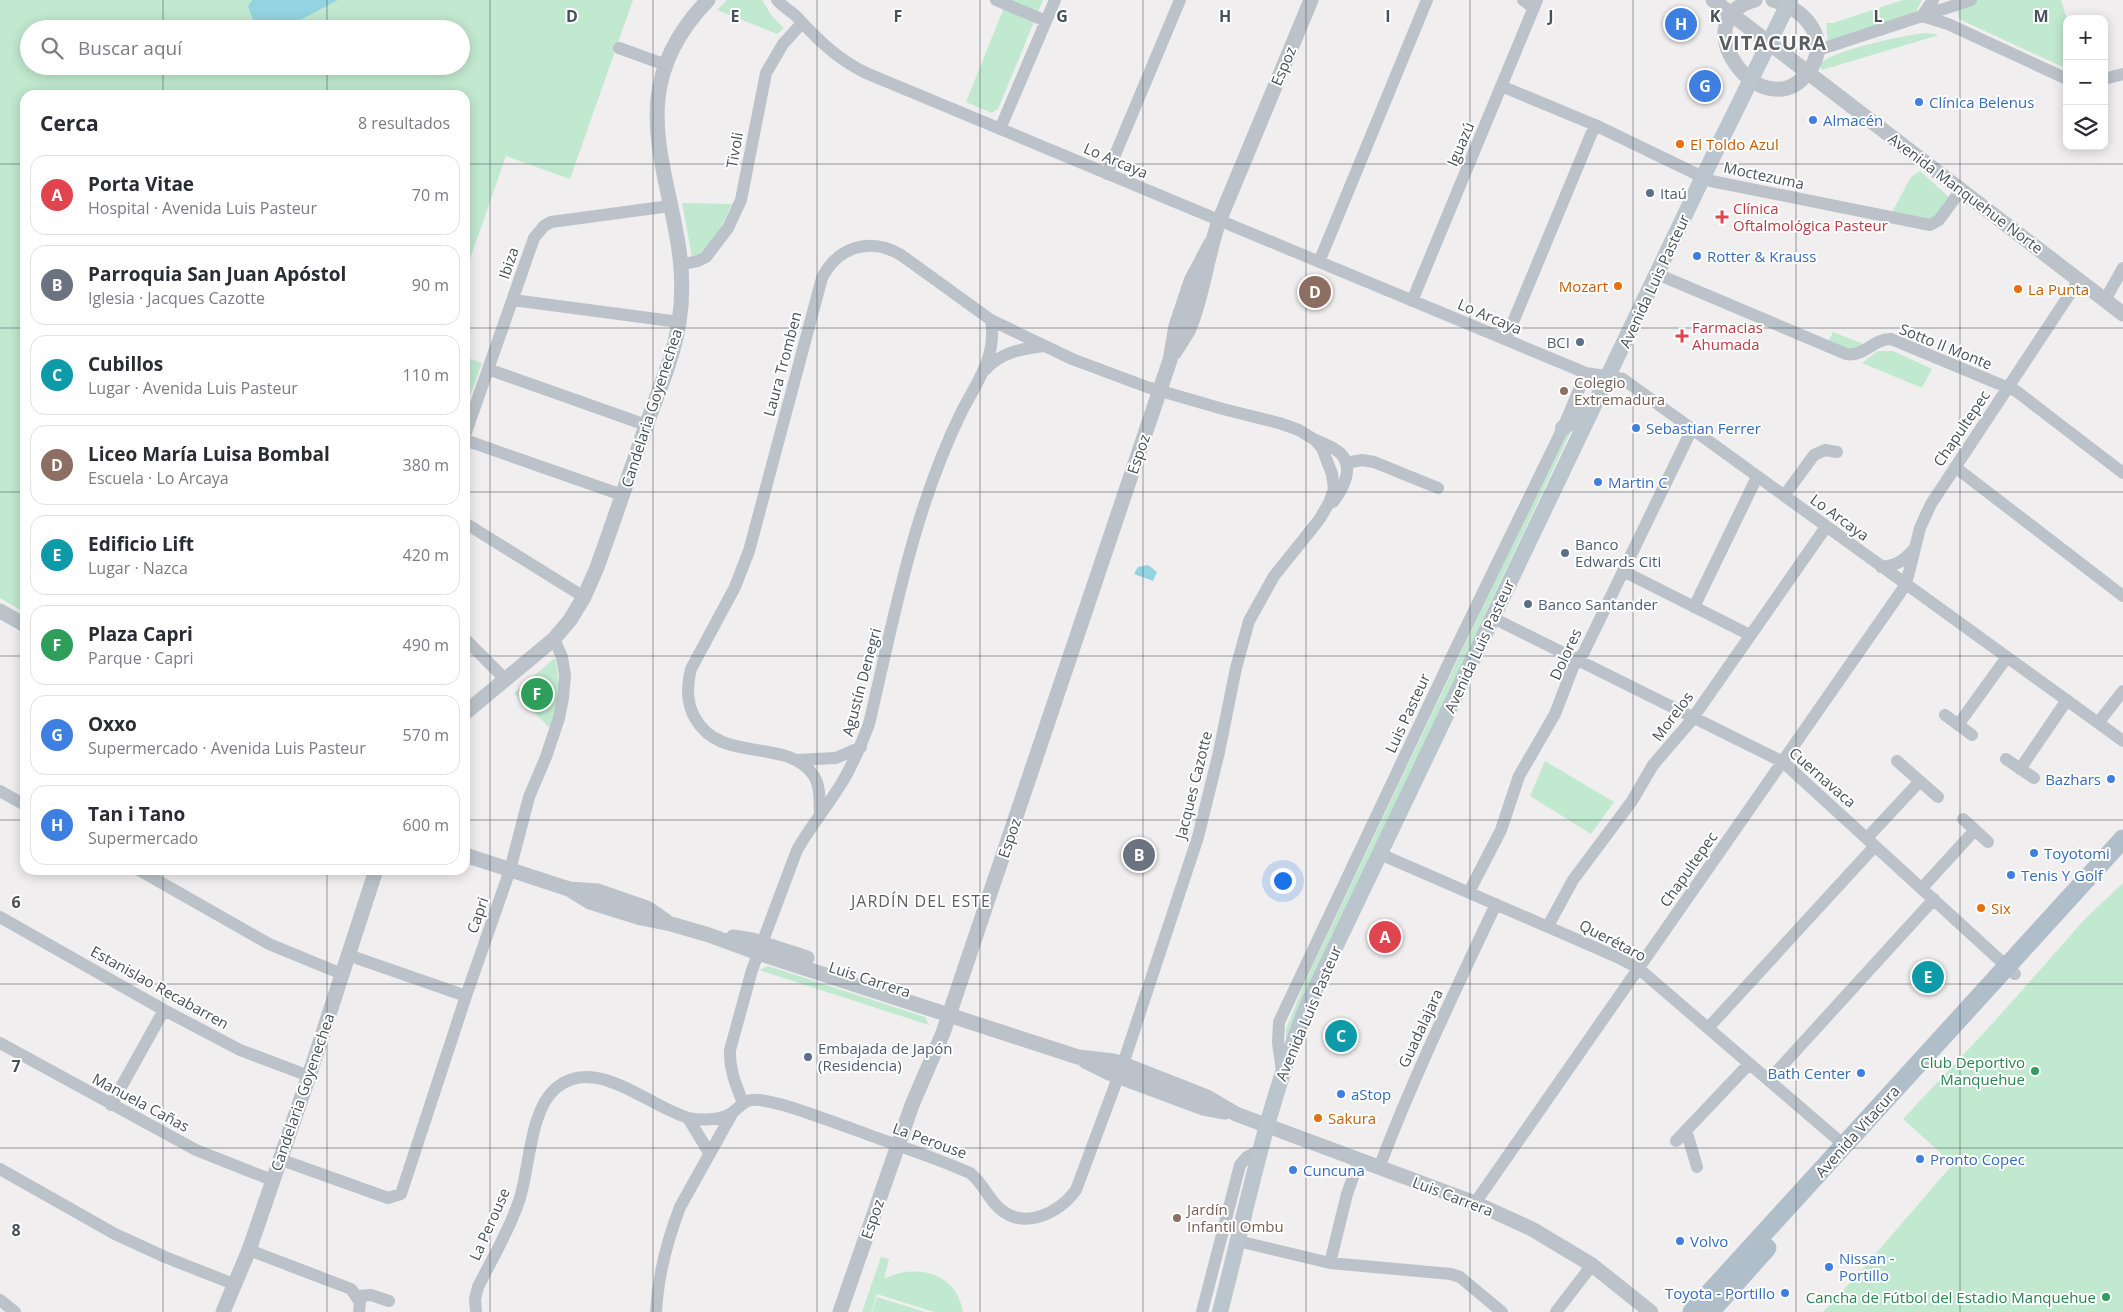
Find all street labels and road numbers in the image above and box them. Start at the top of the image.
street label: Espoz [1266,43,1300,89]
street label: Iguazú [1442,119,1478,169]
street label: Avenida Manquehue Norte [1885,128,2047,258]
street label: Tivoli [721,130,747,170]
street label: Lo Arcaya [1081,138,1151,182]
street label: Moctezuma [1722,157,1806,193]
street label: Avenida Luis Pasteur [1614,211,1694,351]
street label: Ibiza [493,244,523,282]
street label: Lo Arcaya [1455,294,1525,338]
street label: Laura Tromben [758,309,806,419]
street label: Sotto Il Monte [1897,318,1995,374]
street label: Candelaria Goyenechea [616,326,686,490]
street label: Chapultepec [1928,386,1994,470]
street label: Espoz [1122,431,1154,477]
street label: Lo Arcaya [1807,489,1873,545]
street label: Avenida Luis Pasteur [1439,576,1519,716]
street label: Dolores [1544,625,1586,683]
street label: Agustín Denegri [837,626,885,738]
street label: Luis Pasteur [1380,670,1434,756]
street label: Morelos [1647,687,1697,745]
street label: Jacques Cazotte [1169,729,1216,843]
street label: Cuernavaca [1785,743,1861,811]
street label: Espoz [993,815,1025,861]
street label: Chapultepec [1655,827,1721,911]
street label: Capri [462,894,492,936]
street label: Querétaro [1576,915,1650,965]
street label: Estanislao Recabarren [87,941,233,1033]
street label: Avenida Luis Pasteur [1270,942,1346,1084]
street label: Luis Carrera [827,956,913,1002]
street label: Guadalajara [1393,985,1447,1071]
street label: Candelaria Goyenechea [266,1011,338,1173]
street label: Manuela Cañas [89,1068,193,1136]
street label: Avenida Vitacura [1810,1081,1904,1181]
street label: La Perouse [890,1117,970,1163]
street label: Luis Carrera [1410,1171,1496,1221]
street label: La Perouse [464,1185,514,1263]
street label: Espoz [856,1196,888,1242]

